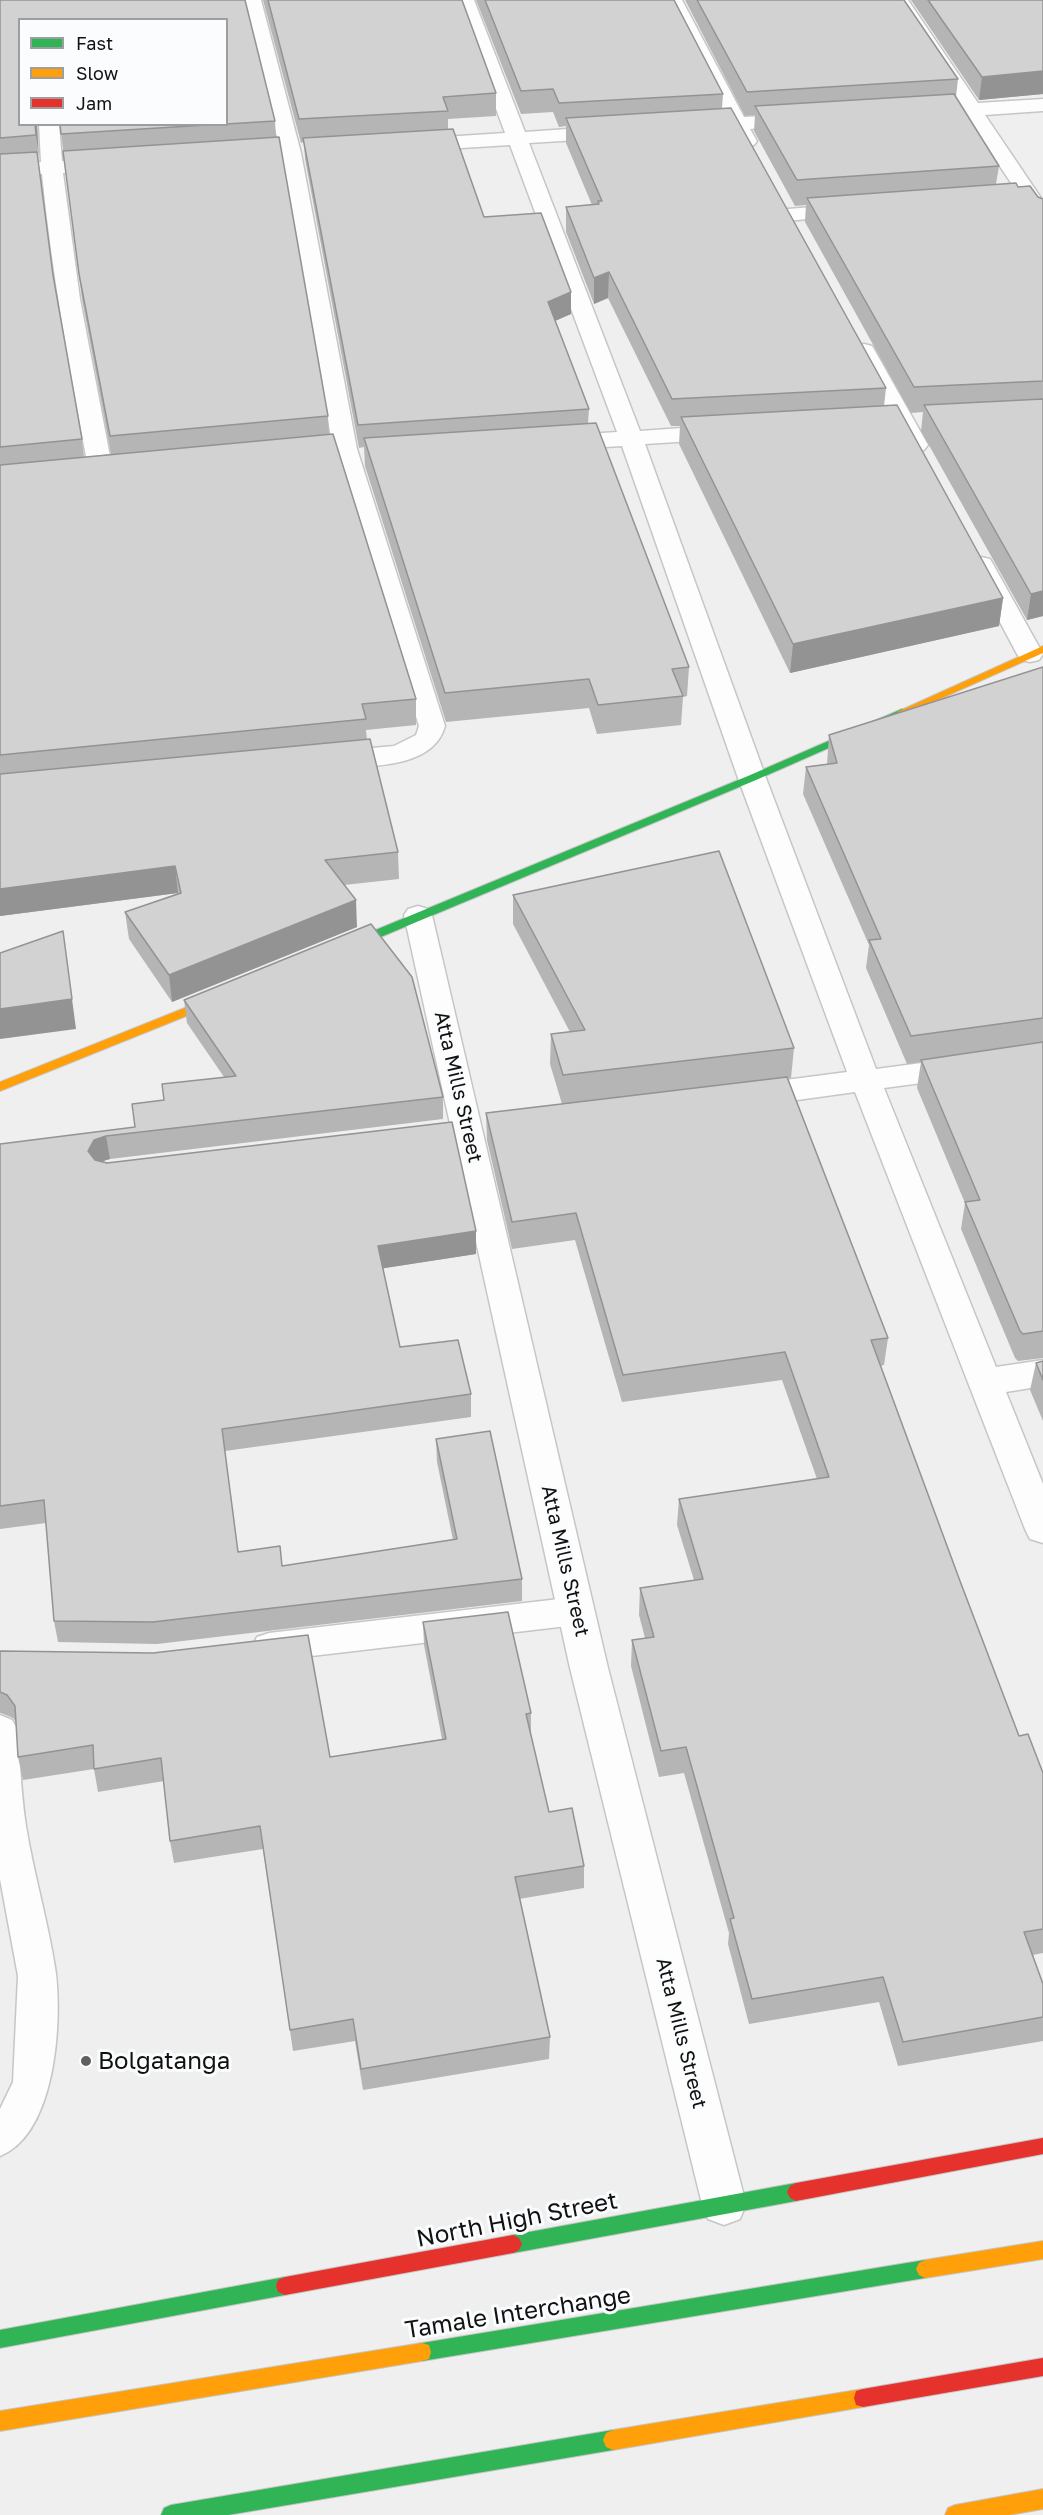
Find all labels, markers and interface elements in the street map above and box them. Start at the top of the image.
legend [18,18,228,126]
text: Fast [76,32,113,54]
text: Slow [76,62,118,84]
text: Jam [76,92,112,114]
street label: Atta Mills Street [429,1009,487,1165]
street label: Atta Mills Street [536,1483,594,1639]
street label: Atta Mills Street [651,1955,711,2111]
place label: Bolgatanga [98,2047,230,2075]
marker: Bolgatanga [79,2054,93,2068]
street label: North High Street [414,2186,620,2254]
street label: Tamale Interchange [403,2281,633,2345]

